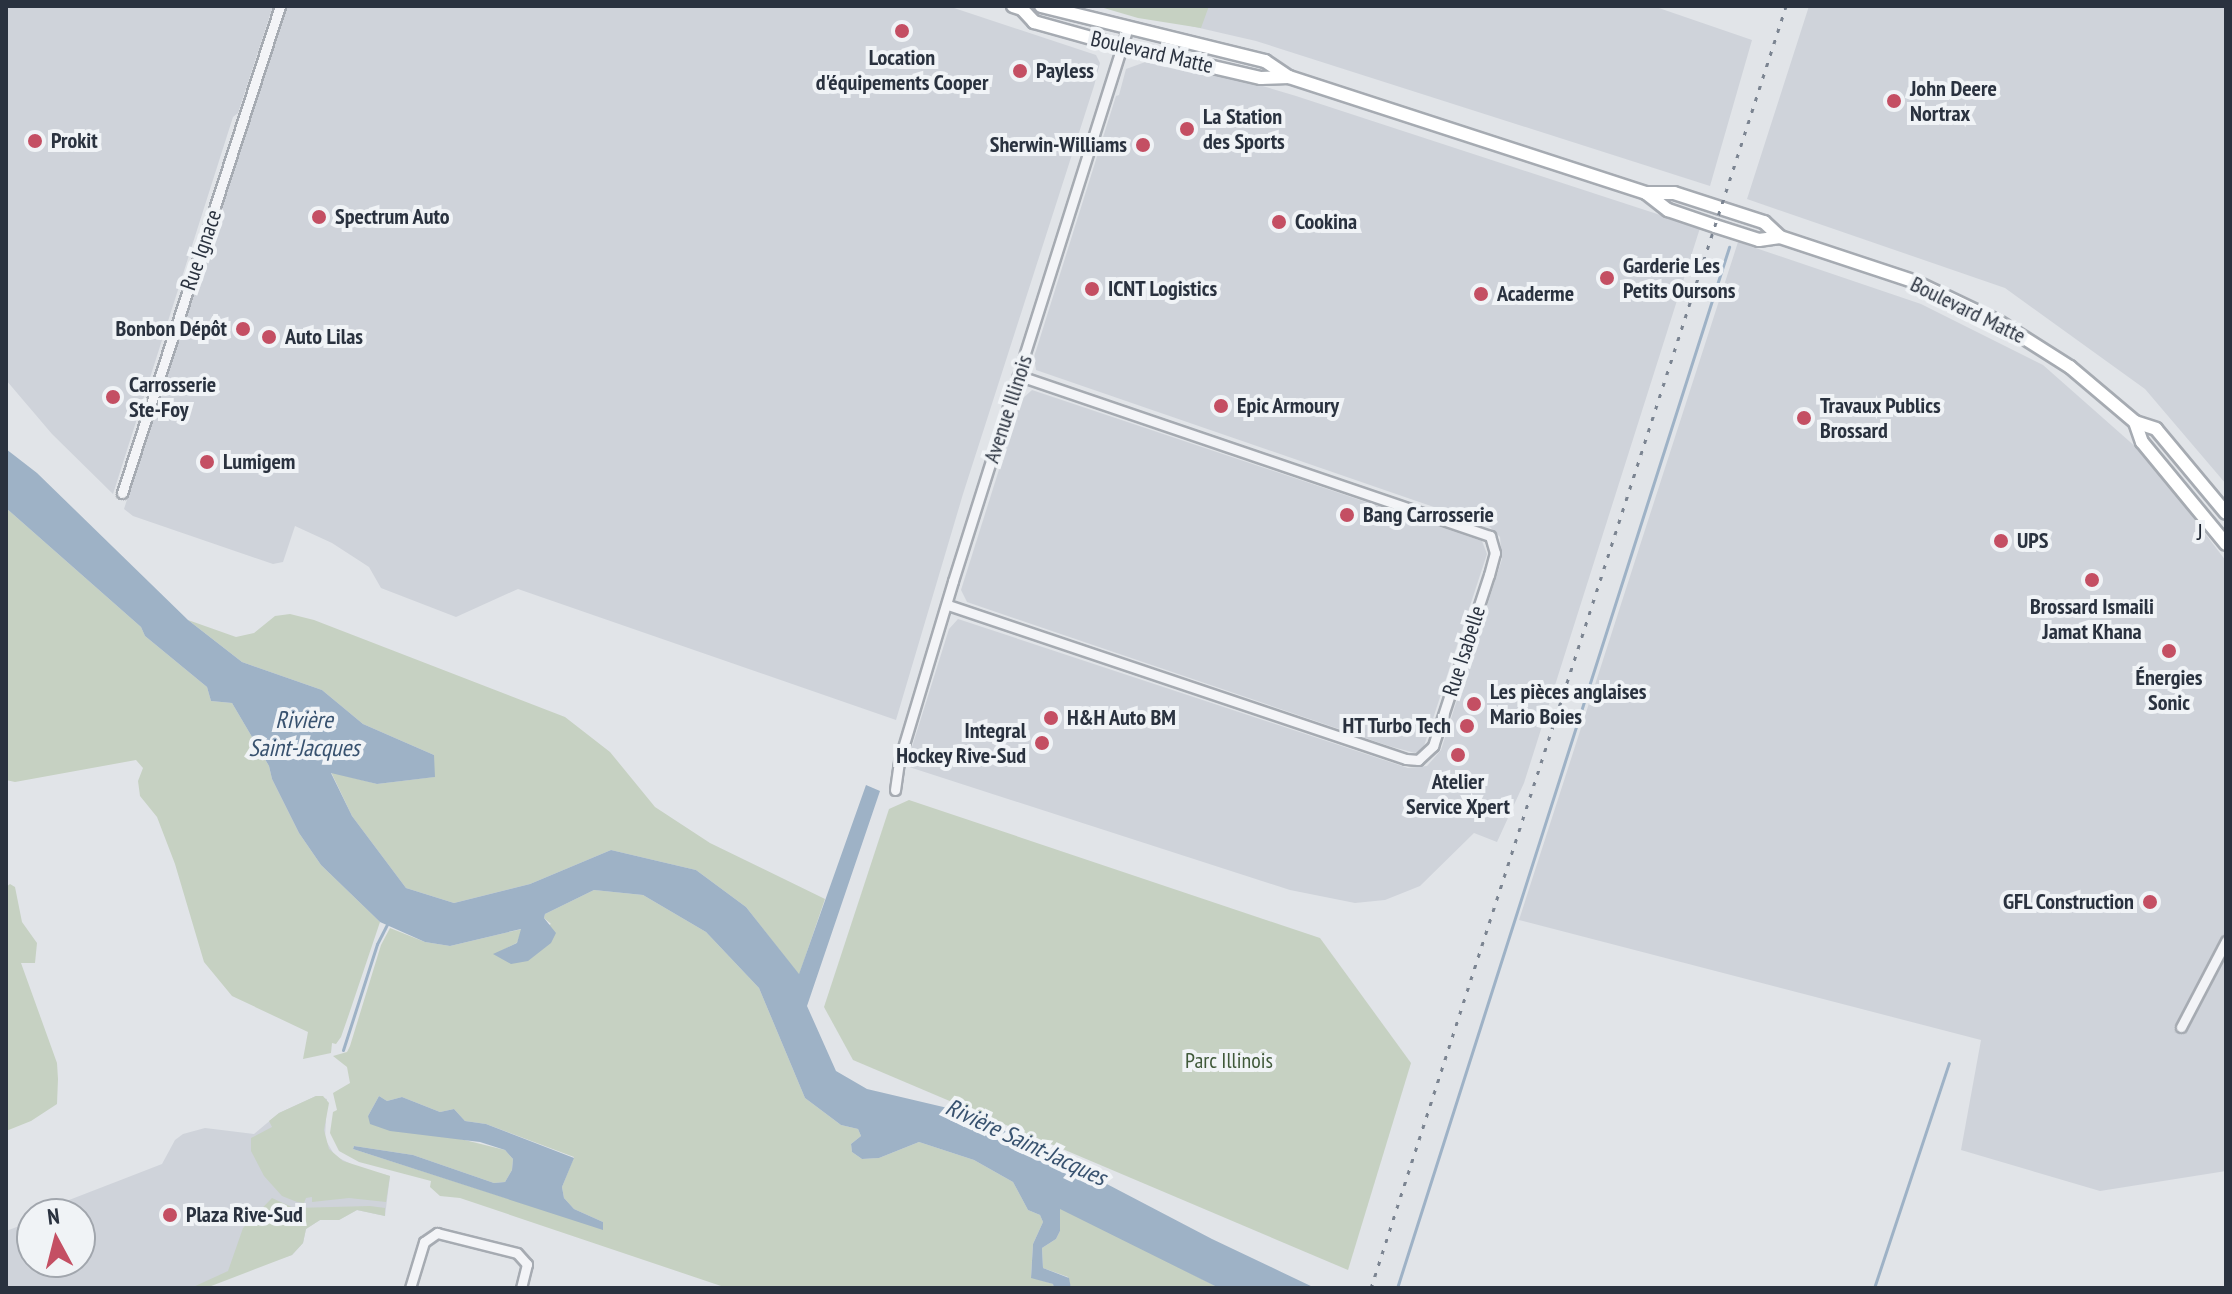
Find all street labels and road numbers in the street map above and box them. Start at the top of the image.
street label: Boulevard Matte [1088,25,1216,79]
street label: Rue Ignace [175,206,227,294]
street label: Boulevard Matte [1906,271,2030,349]
street label: Avenue Illinois [978,352,1038,466]
street label: Rue Isabelle [1437,603,1491,699]

